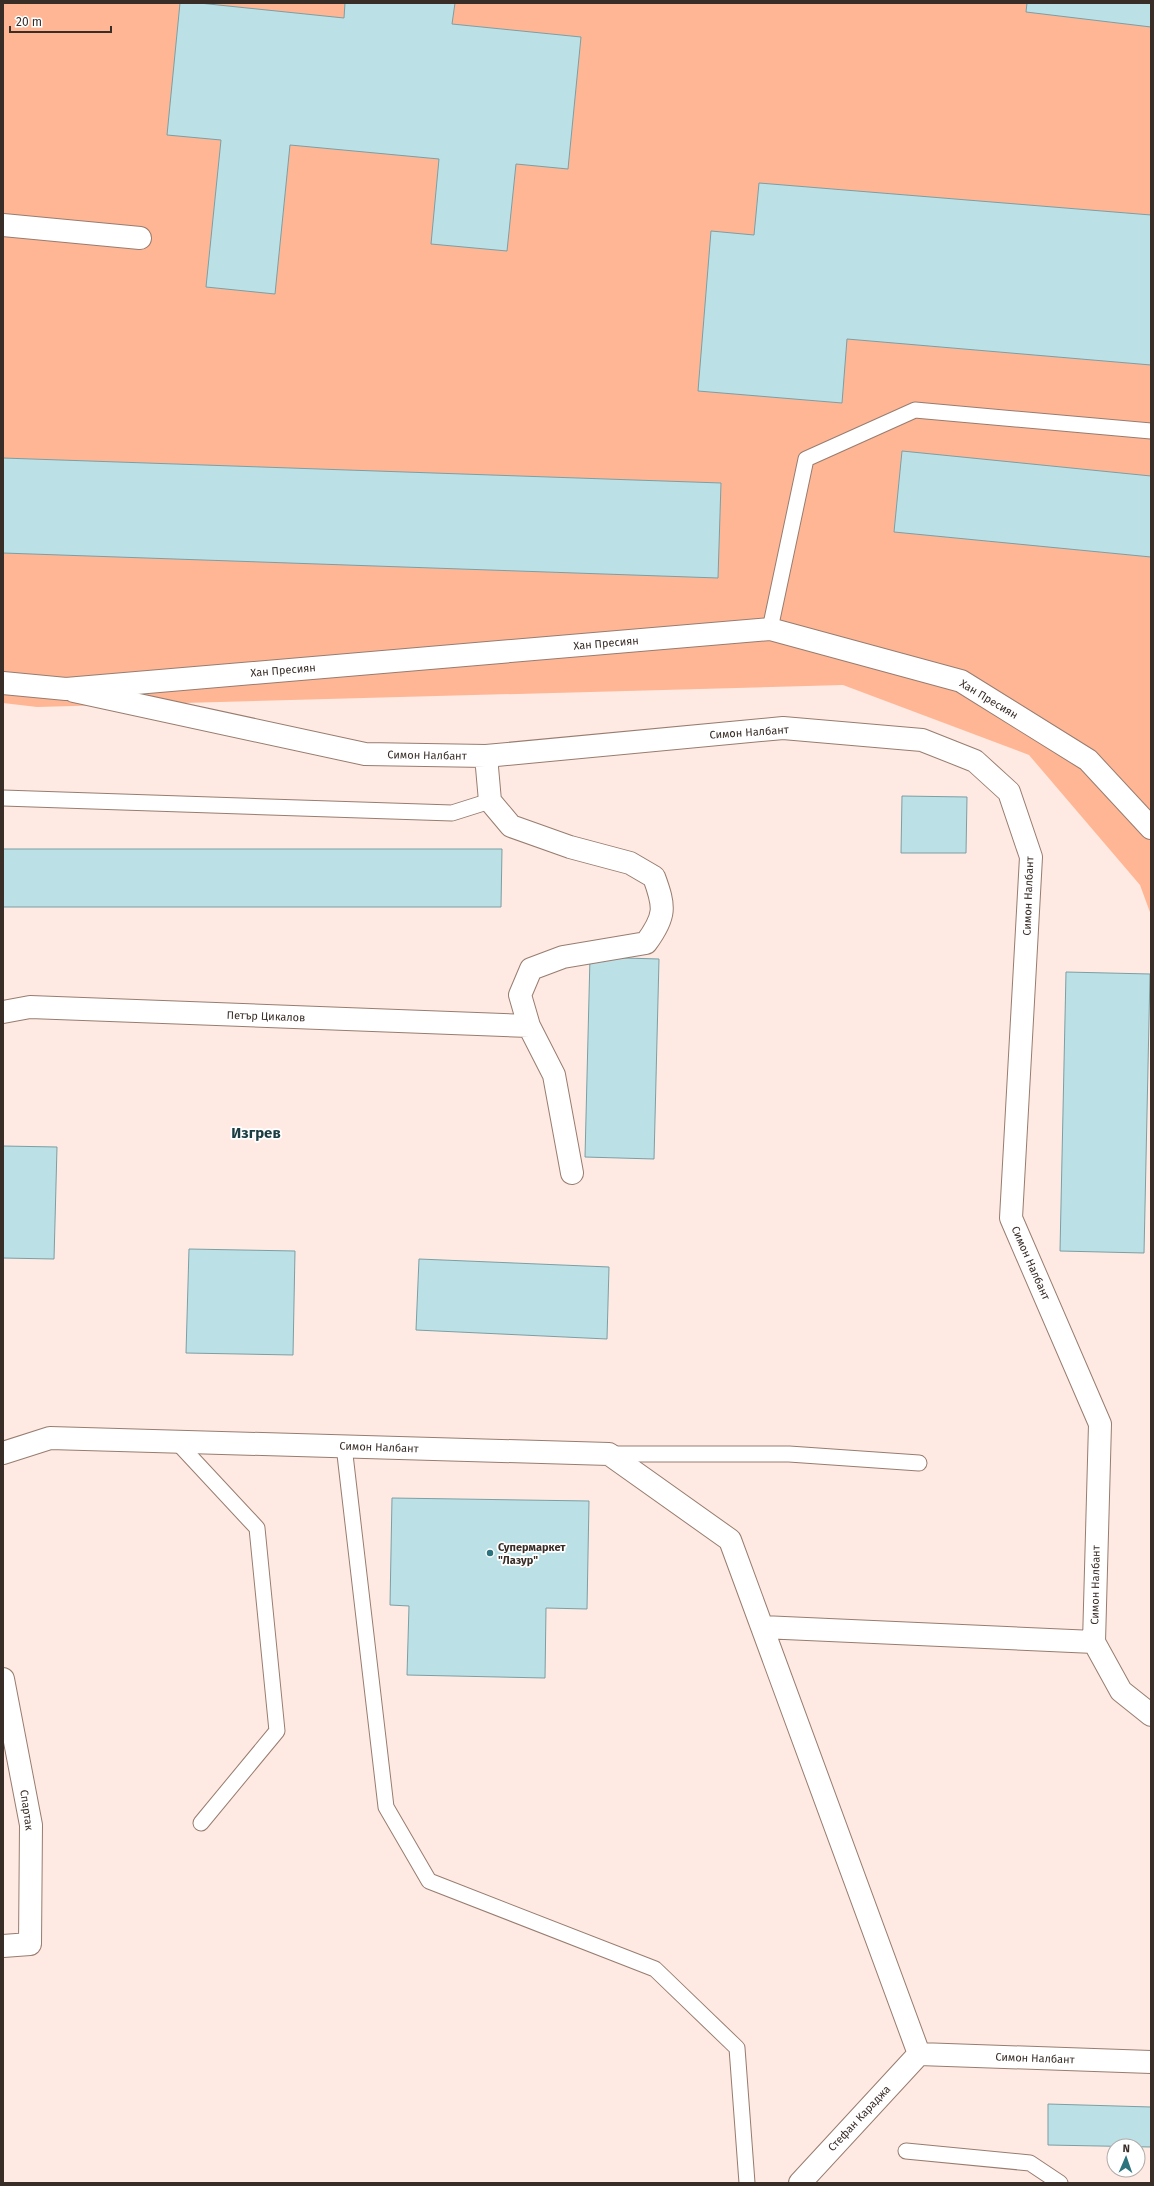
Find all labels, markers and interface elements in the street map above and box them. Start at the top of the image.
scale bar [10,8,111,34]
text: 20 m [16,15,42,29]
street label: Хан Пресиян [573,634,639,653]
street label: Хан Пресиян [250,661,316,680]
street label: Хан Пресиян [957,677,1020,722]
street label: Симон Налбант [709,723,789,742]
street label: Симон Налбант [387,748,467,763]
street label: Симон Налбант [1021,856,1036,936]
street label: Петър Цикалов [226,1009,306,1024]
district label: Изгрев [231,1124,281,1142]
street label: Симон Налбант [1008,1224,1053,1302]
street label: Симон Налбант [339,1440,419,1455]
place label: Супермаркет "Лазур" [498,1541,566,1567]
street label: Симон Налбант [1088,1545,1103,1625]
marker: Супермаркет "Лазур" [485,1548,495,1558]
street label: Спартак [17,1789,36,1832]
street label: Симон Налбант [995,2051,1075,2066]
street label: Стефан Караджа [826,2083,893,2154]
north arrow [1106,2138,1146,2178]
text: N [1122,2142,1130,2155]

